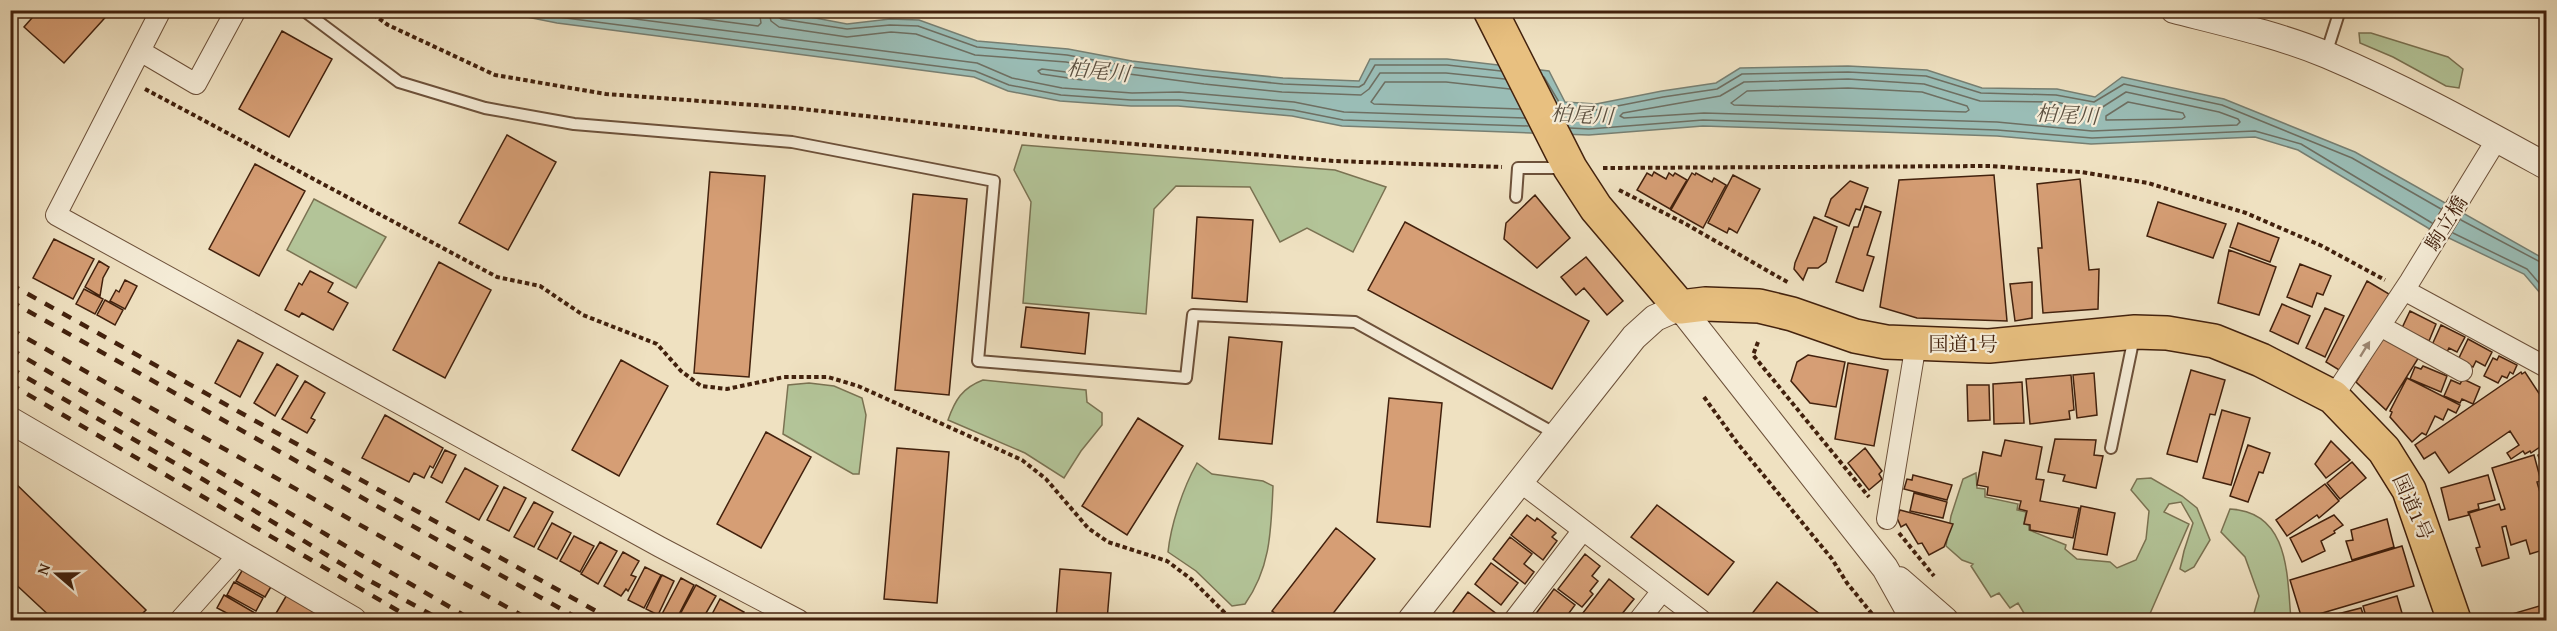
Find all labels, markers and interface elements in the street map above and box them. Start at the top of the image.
water label: 柏尾川 [1065,52,1133,89]
water label: 柏尾川 [1550,97,1616,132]
water label: 柏尾川 [2035,97,2101,132]
street label: 駒立橋 [2417,190,2474,256]
street label: 国道1号 [1928,329,1998,358]
one-way arrow [2360,341,2371,357]
street label: 国道1号 [2386,469,2441,545]
north arrow [27,544,87,604]
text: N [30,559,56,578]

